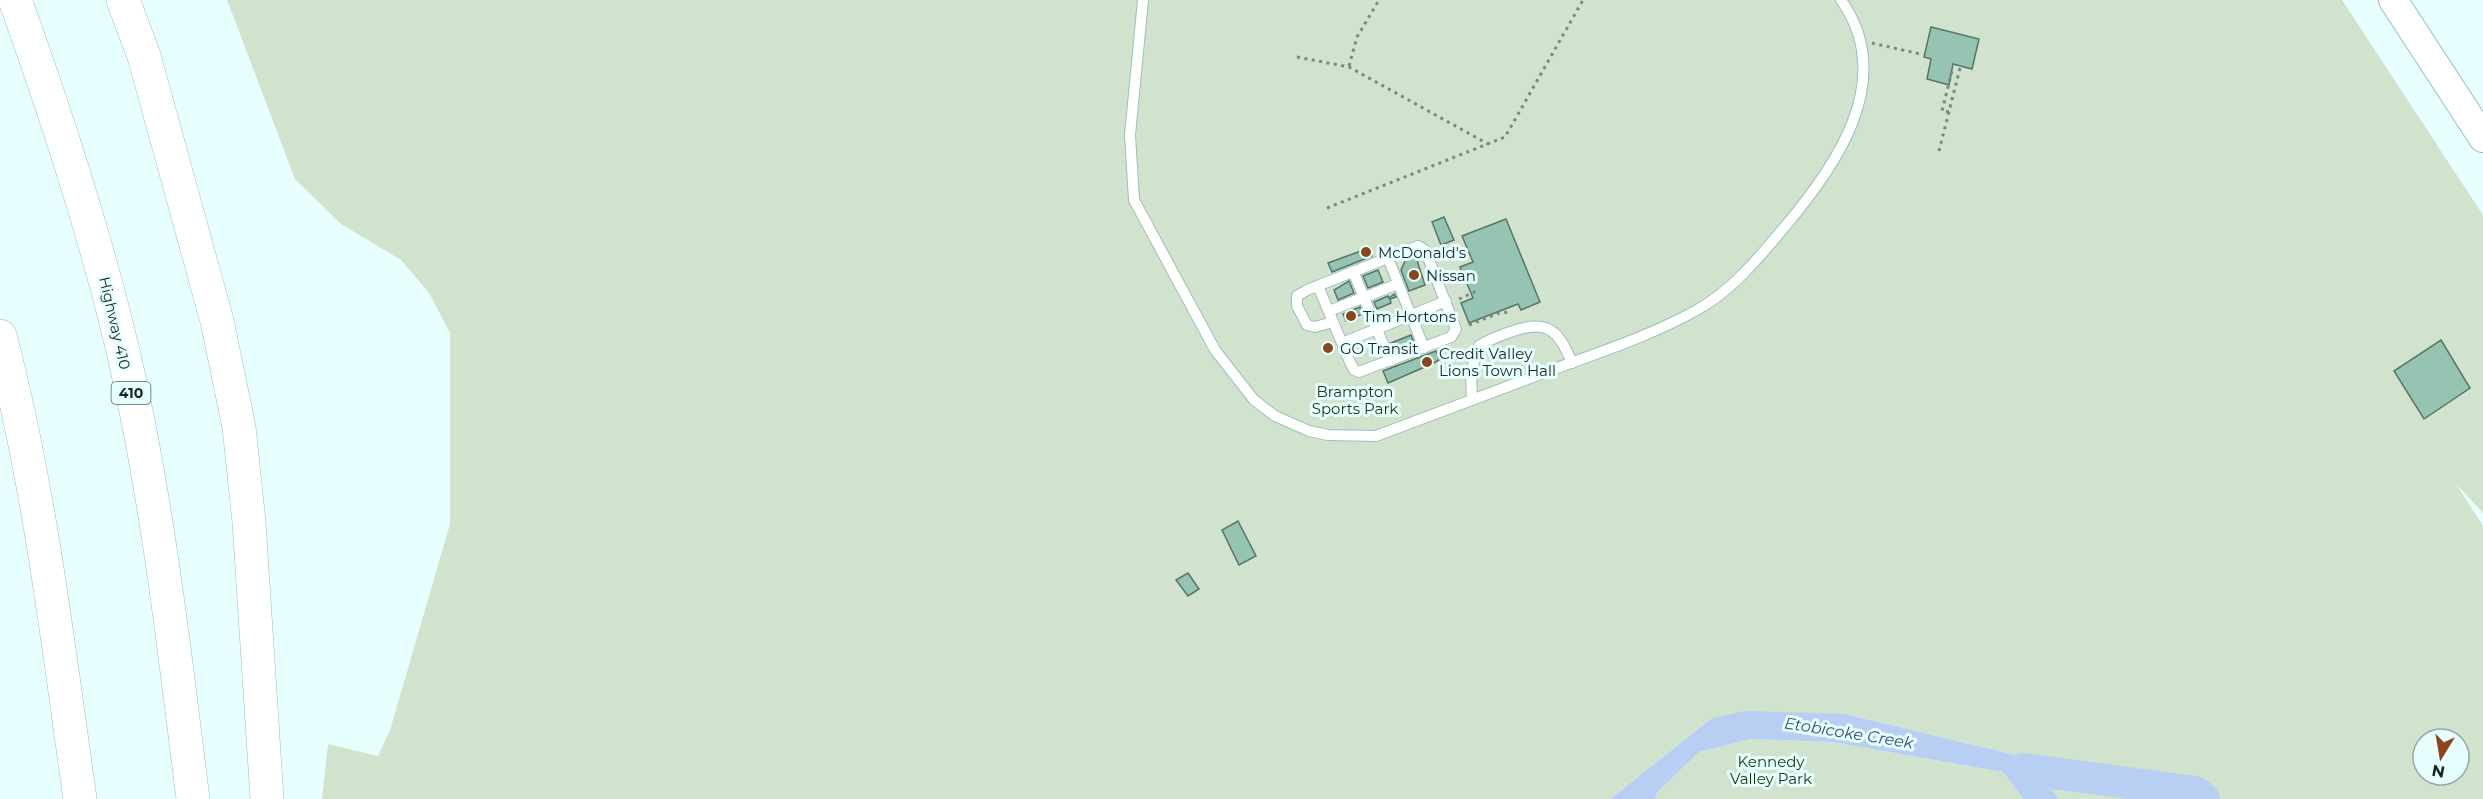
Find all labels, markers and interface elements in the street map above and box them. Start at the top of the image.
place label: McDonald's [1378,243,1466,262]
marker: McDonald's [1359,245,1373,259]
place label: Nissan [1426,266,1476,285]
marker: Nissan [1407,268,1421,282]
street label: Highway 410 [95,275,135,371]
place label: Tim Hortons [1363,307,1456,326]
marker: Tim Hortons [1344,309,1358,323]
place label: GO Transit [1340,339,1418,358]
marker: GO Transit [1321,341,1335,355]
place label: Credit Valley Lions Town Hall [1439,344,1556,380]
marker: Credit Valley Lions Town Hall [1420,355,1434,369]
road number: 410 [112,382,150,404]
park label: Brampton Sports Park [1312,382,1398,418]
water label: Etobicoke Creek [1783,713,1916,753]
north arrow [2411,727,2471,787]
park label: Kennedy Valley Park [1730,752,1812,788]
text: N [2430,761,2446,782]

